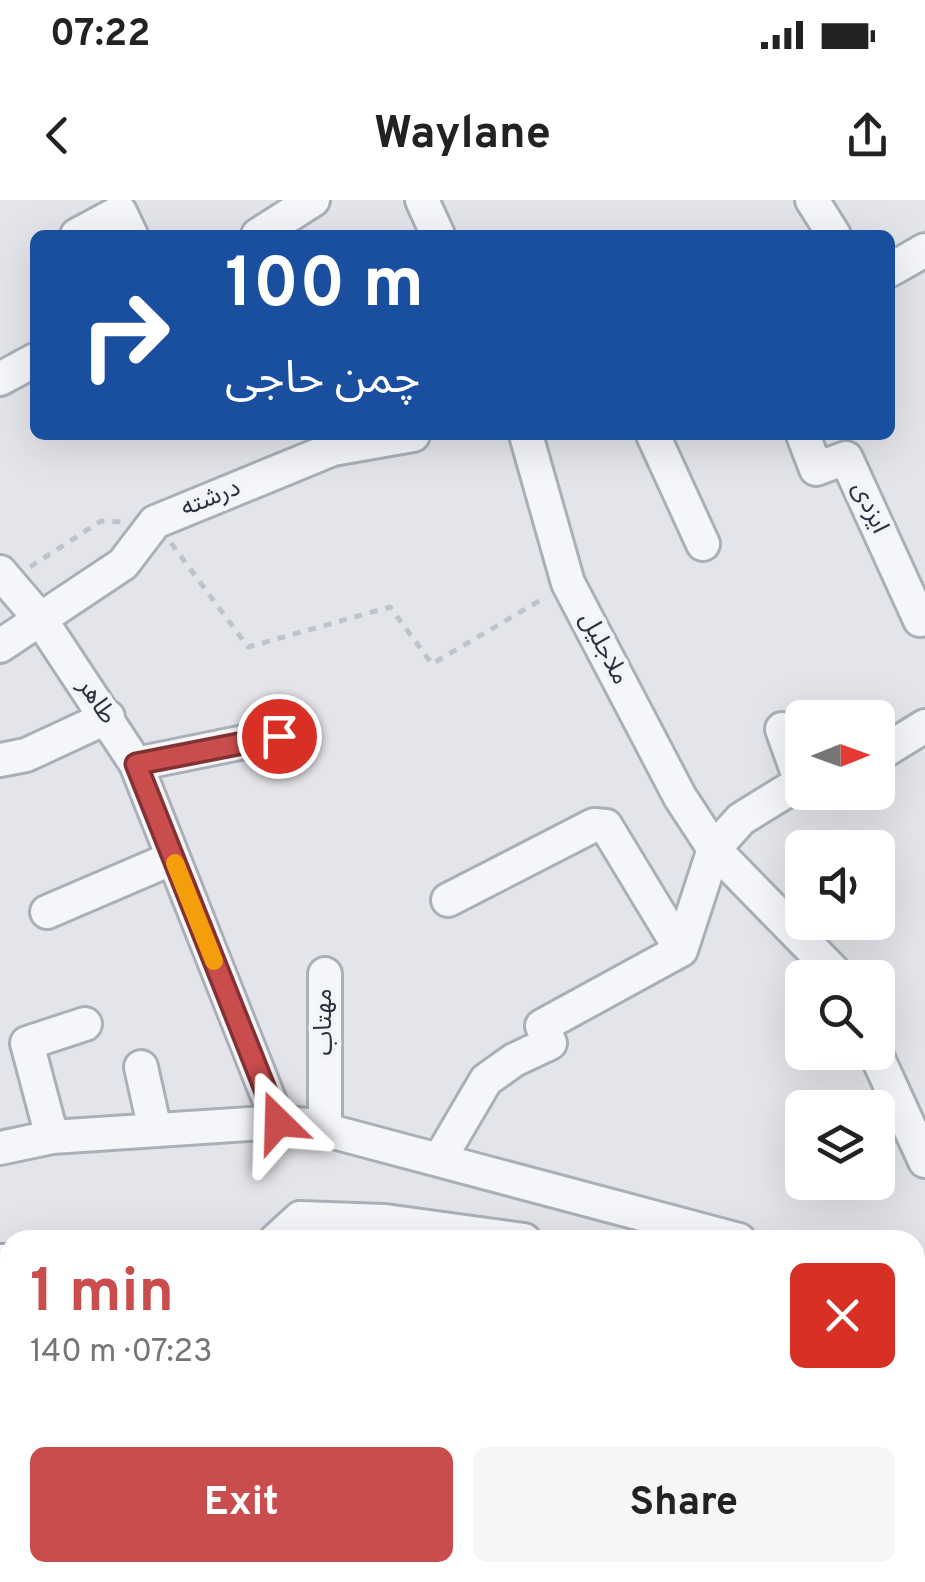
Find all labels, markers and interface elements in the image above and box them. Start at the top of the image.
text: 07:22 [50,11,150,60]
text: Waylane [374,107,551,164]
icon: back [30,108,85,163]
icon: share [840,108,895,163]
text: 100 m [225,243,424,332]
icon: right [60,270,190,400]
text: چمن حاجی [225,352,420,409]
street label: درشته [177,473,245,525]
street label: ایزدی [843,477,895,539]
street label: ملاجلیل [571,607,635,691]
street label: طاهر [69,672,123,731]
pin [237,694,322,779]
north arrow [785,700,895,810]
map controls [785,700,895,1200]
icon: arrive [252,709,307,764]
button: sound [785,830,895,940]
button: search [785,960,895,1070]
street label: مهتاب [309,988,341,1056]
position arrow [226,1070,330,1174]
button: layers [785,1090,895,1200]
text: 1 min [30,1257,174,1333]
button: close [790,1263,895,1368]
text: 140 m · 07:23 [30,1333,212,1373]
button: Exit [30,1447,453,1562]
button: Share [473,1447,895,1562]

